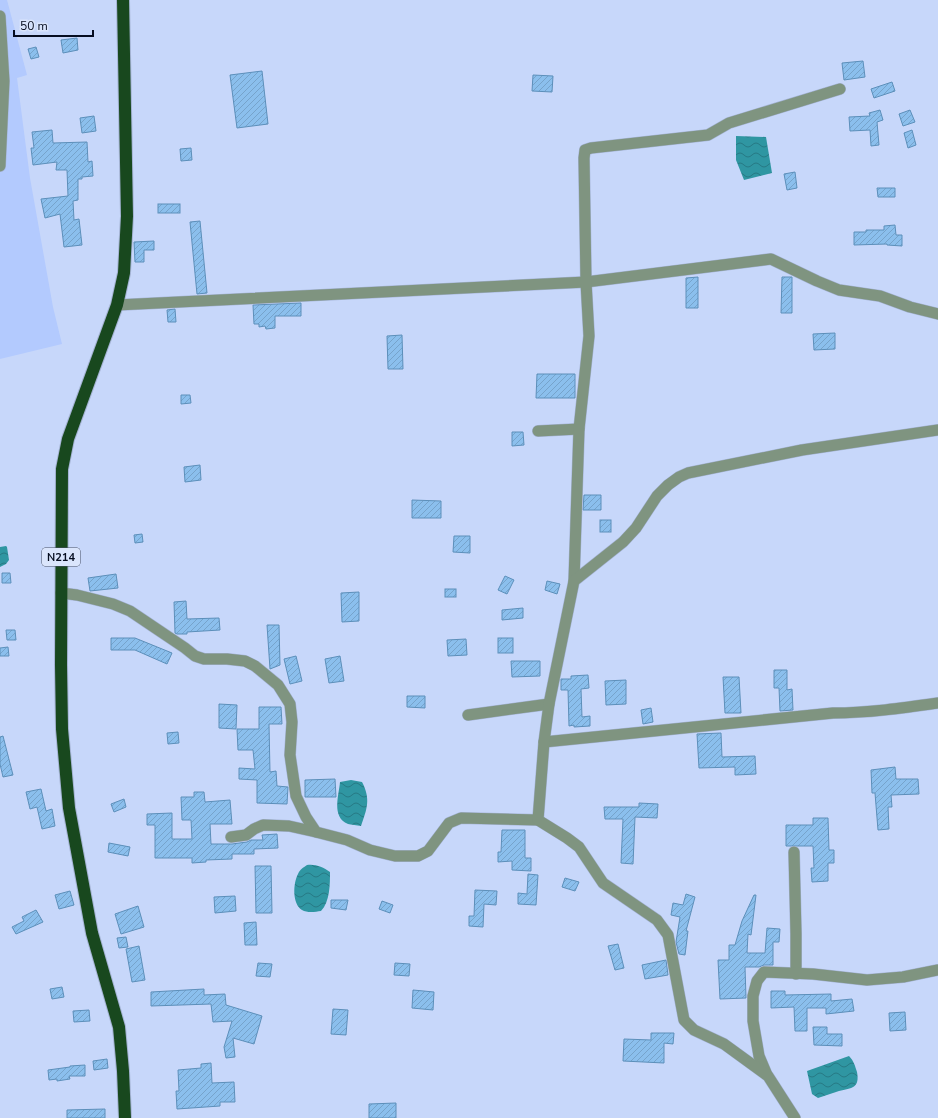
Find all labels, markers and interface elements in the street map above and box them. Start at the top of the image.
scale bar [14,12,93,38]
text: 50 m [20,18,48,34]
road number: N214 [42,548,80,566]

